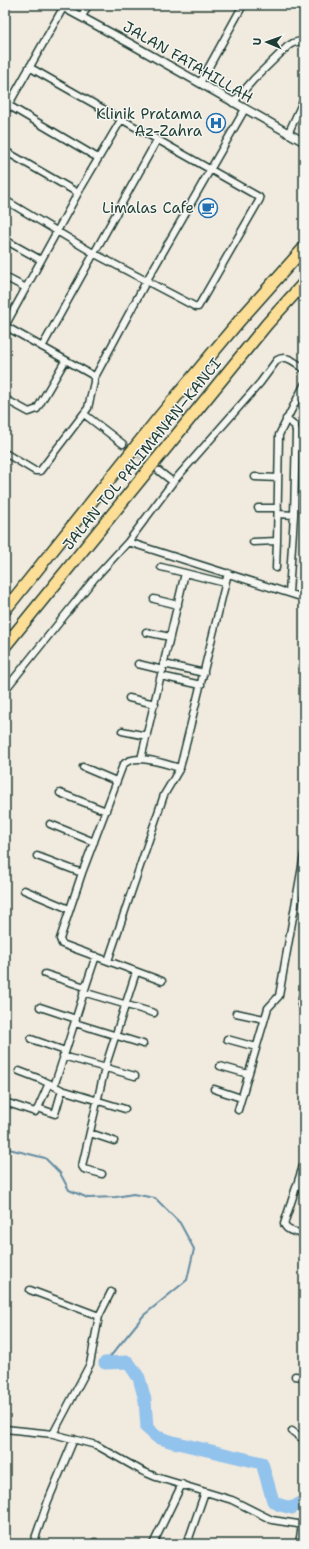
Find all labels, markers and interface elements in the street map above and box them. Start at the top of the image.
street label: JALAN FATAHILLAH [119,16,257,108]
north arrow [247,22,287,62]
text: U [250,38,265,46]
place label: Klinik Pratama Az-Zahra [96,104,203,141]
hospital icon: Klinik Pratama Az-Zahra [205,112,227,134]
cafe icon: Limalas Cafe [197,197,219,219]
place label: Limalas Cafe [102,198,194,218]
street label: JALAN TOL PALIMANAN–KANCI [58,354,226,554]

